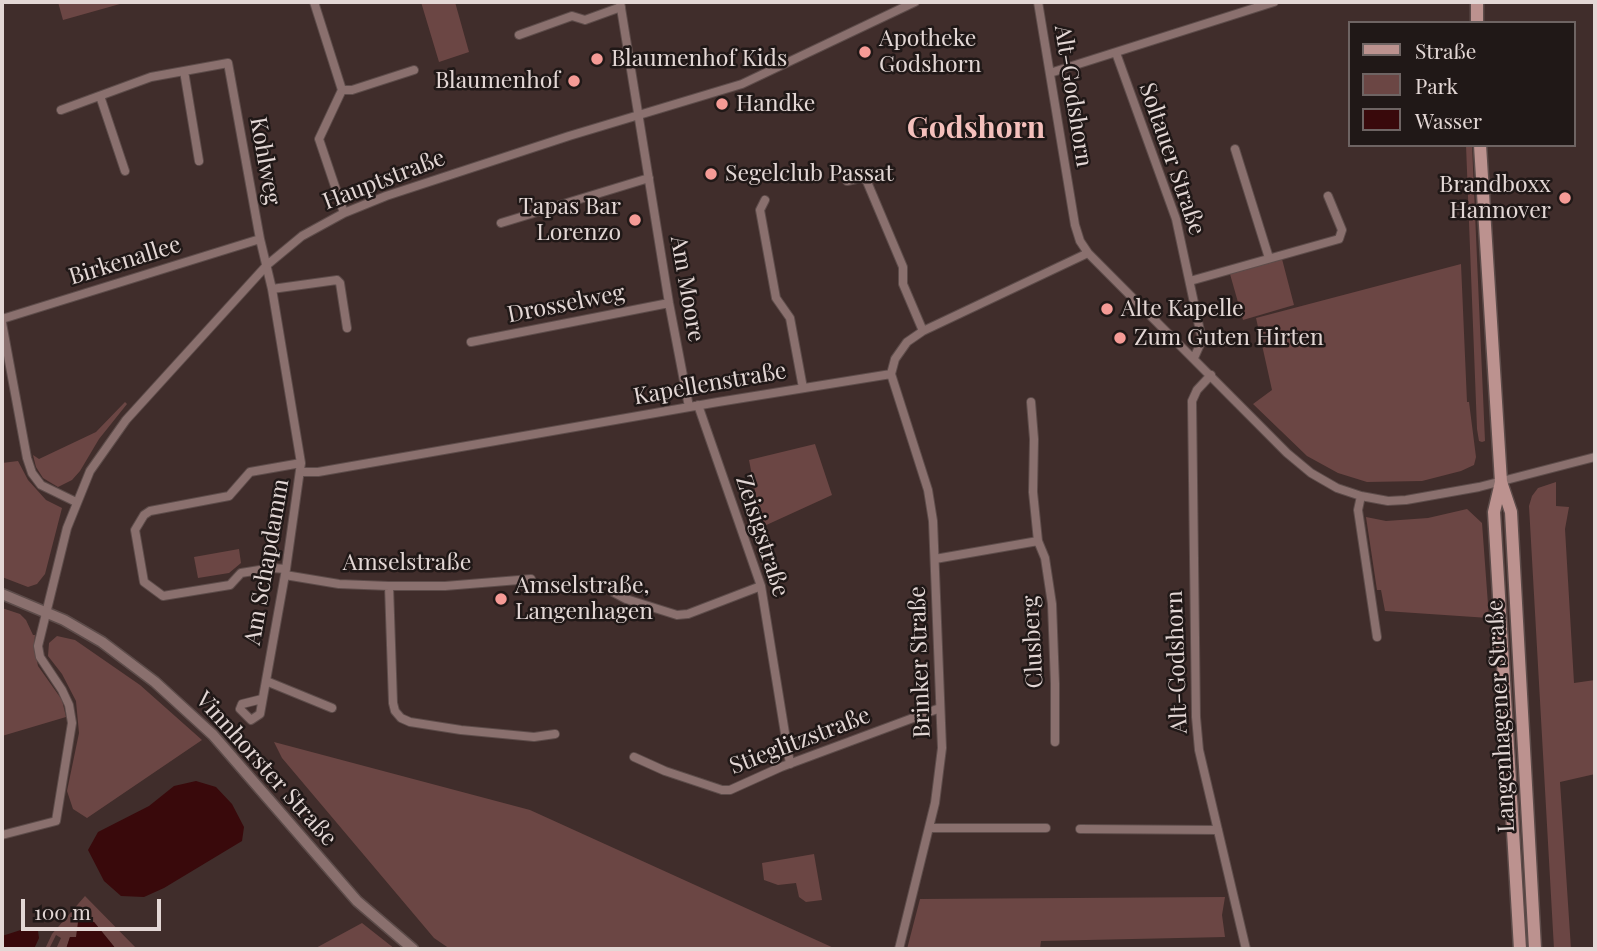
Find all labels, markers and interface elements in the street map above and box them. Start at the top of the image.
legend [1348,21,1576,147]
street label: Alt-Godshorn [1048,23,1098,169]
place label: Apotheke Godshorn [879,25,982,79]
text: Straße [1415,36,1476,64]
marker: Apotheke Godshorn [857,44,873,60]
place label: Blaumenhof Kids [611,45,787,73]
marker: Blaumenhof Kids [589,51,605,67]
place label: Blaumenhof [435,67,560,95]
text: Park [1415,71,1458,99]
marker: Blaumenhof [566,73,582,89]
street label: Soltauer Straße [1133,79,1211,239]
place label: Handke [736,90,815,118]
marker: Handke [714,96,730,112]
text: Wasser [1415,106,1482,134]
district label: Godshorn [907,111,1045,147]
street label: Kohlweg [244,115,286,207]
street label: Hauptstraße [319,144,449,216]
place label: Segelclub Passat [725,160,894,188]
marker: Segelclub Passat [703,166,719,182]
place label: Brandboxx Hannover [1439,171,1551,225]
marker: Brandboxx Hannover [1557,190,1573,206]
place label: Tapas Bar Lorenzo [519,193,621,247]
marker: Tapas Bar Lorenzo [627,212,643,228]
street label: Birkenallee [66,231,184,291]
street label: Am Moore [664,234,710,344]
street label: Drosselweg [505,279,627,329]
place label: Alte Kapelle [1121,295,1244,323]
marker: Alte Kapelle [1099,301,1115,317]
place label: Zum Guten Hirten [1134,324,1324,352]
marker: Zum Guten Hirten [1112,330,1128,346]
street label: Kapellenstraße [631,357,789,411]
street label: Zeisigstraße [729,472,795,600]
street label: Am Schapdamm [239,477,295,647]
street label: Amselstraße [343,549,471,577]
place label: Amselstraße, Langenhagen [515,572,653,626]
street label: Brinker Straße [904,586,936,738]
street label: Alt-Godshorn [1161,590,1193,734]
marker: Amselstraße, Langenhagen [493,591,509,607]
street label: Clusberg [1017,595,1049,689]
street label: Langenhagener Straße [1481,599,1521,833]
street label: Vinnhorster Straße [190,686,342,852]
street label: Stieglitzstraße [726,701,874,781]
scale bar [24,884,164,928]
text: 100 m [34,897,91,925]

